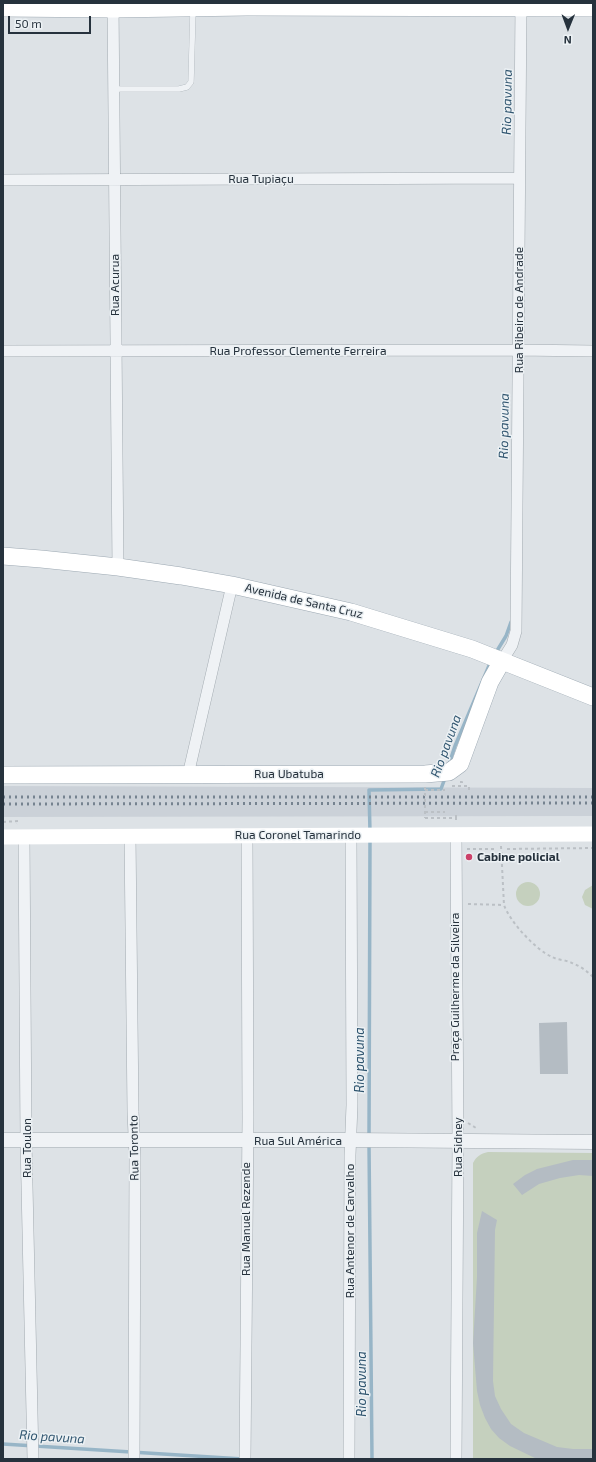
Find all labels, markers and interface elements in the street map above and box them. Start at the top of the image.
scale bar [10,8,93,34]
north arrow [548,8,588,48]
text: 50 m [15,16,42,30]
text: N [564,34,572,47]
water label: Rio pavuna [499,69,515,135]
street label: Rua Tupiaçu [228,172,294,186]
street label: Rua Ribeiro de Andrade [512,247,526,373]
street label: Rua Acurua [108,254,122,316]
street label: Rua Professor Clemente Ferreira [210,344,386,358]
water label: Rio pavuna [496,393,512,459]
street label: Avenida de Santa Cruz [244,580,364,622]
water label: Rio pavuna [427,712,465,780]
street label: Rua Ubatuba [254,767,324,781]
street label: Rua Coronel Tamarindo [235,828,361,842]
place label: Cabine policial [477,850,560,864]
marker: Cabine policial [464,852,474,862]
street label: Praça Guilherme da Silveira [448,913,462,1061]
water label: Rio pavuna [352,1027,368,1093]
street label: Rua Toronto [126,1115,142,1181]
street label: Rua Sidney [451,1117,465,1177]
street label: Rua Toulon [20,1118,34,1178]
street label: Rua Sul América [254,1134,342,1148]
street label: Rua Manuel Rezende [239,1162,253,1276]
street label: Rua Antenor de Carvalho [343,1164,357,1298]
water label: Rio pavuna [354,1351,370,1417]
water label: Rio pavuna [19,1427,85,1447]

